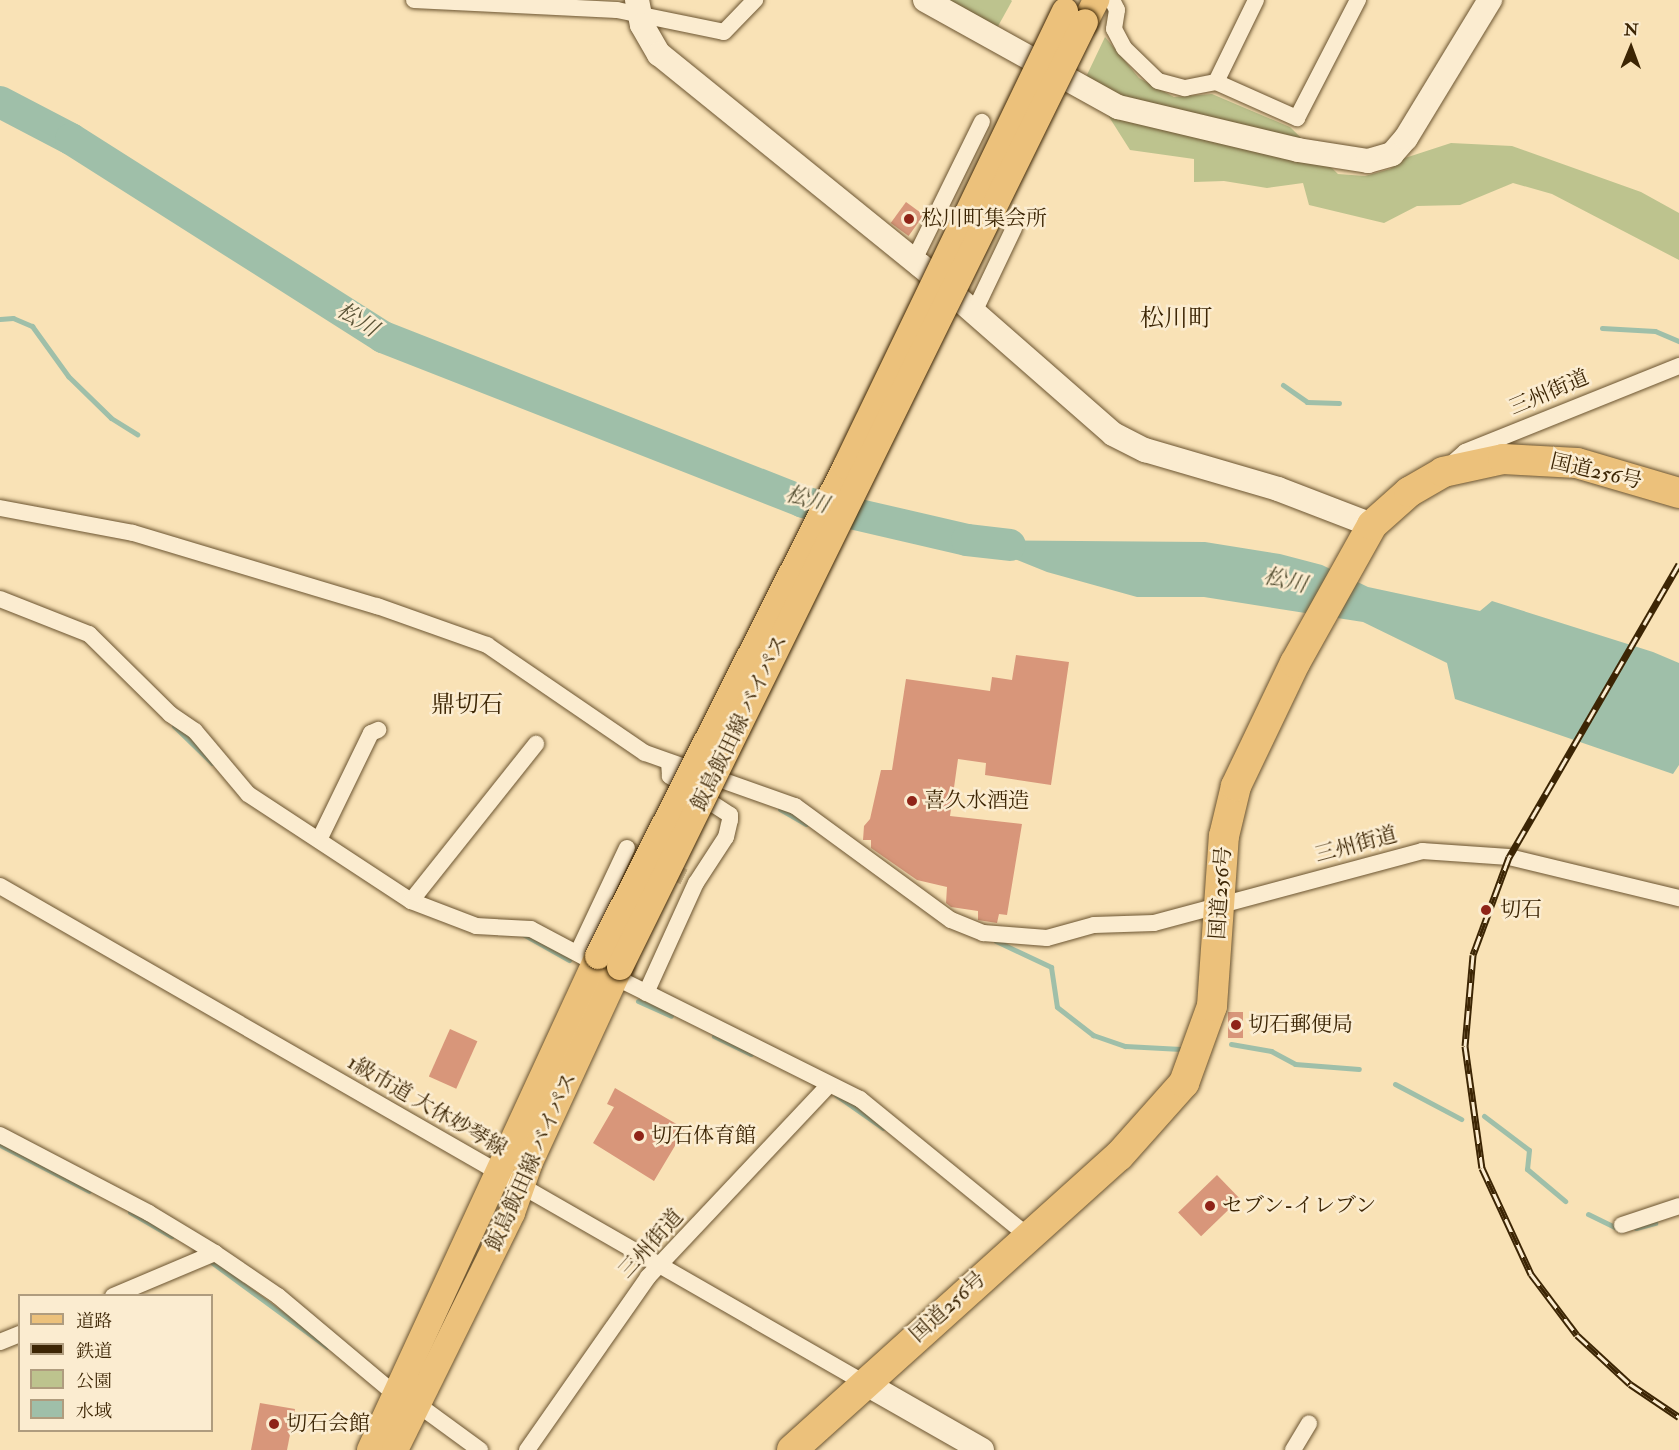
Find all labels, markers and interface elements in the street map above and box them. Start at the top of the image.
north arrow [1601,18,1661,78]
text: N [1624,20,1639,40]
place label: 松川町集会所 [921,206,1047,232]
marker: 松川町集会所 [902,212,916,226]
water label: 松川 [331,297,383,343]
district label: 松川町 [1140,305,1212,333]
street label: 三州街道 [1505,365,1593,421]
street label: 国道256号 [1548,449,1644,495]
water label: 松川 [782,481,832,519]
water label: 松川 [1261,563,1309,599]
street label: 飯島飯田線 バイパス [686,631,794,815]
district label: 鼎切石 [431,691,503,719]
place label: 喜久水酒造 [924,788,1029,814]
marker: 喜久水酒造 [905,794,919,808]
street label: 三州街道 [1312,822,1400,868]
street label: 国道256号 [1205,846,1237,940]
place label: 切石 [1500,897,1542,923]
marker: 切石 [1477,901,1495,919]
place label: 切石郵便局 [1248,1012,1353,1038]
marker: 切石郵便局 [1229,1018,1243,1032]
street label: 1級市道 大休妙琴線 [343,1050,511,1162]
street label: 飯島飯田線 バイパス [481,1069,583,1255]
place label: 切石体育館 [651,1123,756,1149]
marker: 切石体育館 [632,1129,646,1143]
place label: セブン-イレブン [1222,1193,1378,1219]
marker: セブン-イレブン [1203,1199,1217,1213]
street label: 三州街道 [614,1204,688,1284]
street label: 国道256号 [905,1266,991,1348]
legend [18,1294,213,1432]
text: 道路 [76,1310,112,1333]
text: 鉄道 [76,1340,112,1363]
text: 公園 [76,1370,112,1393]
text: 水域 [76,1400,112,1423]
place label: 切石会館 [286,1411,370,1437]
marker: 切石会館 [267,1417,281,1431]

